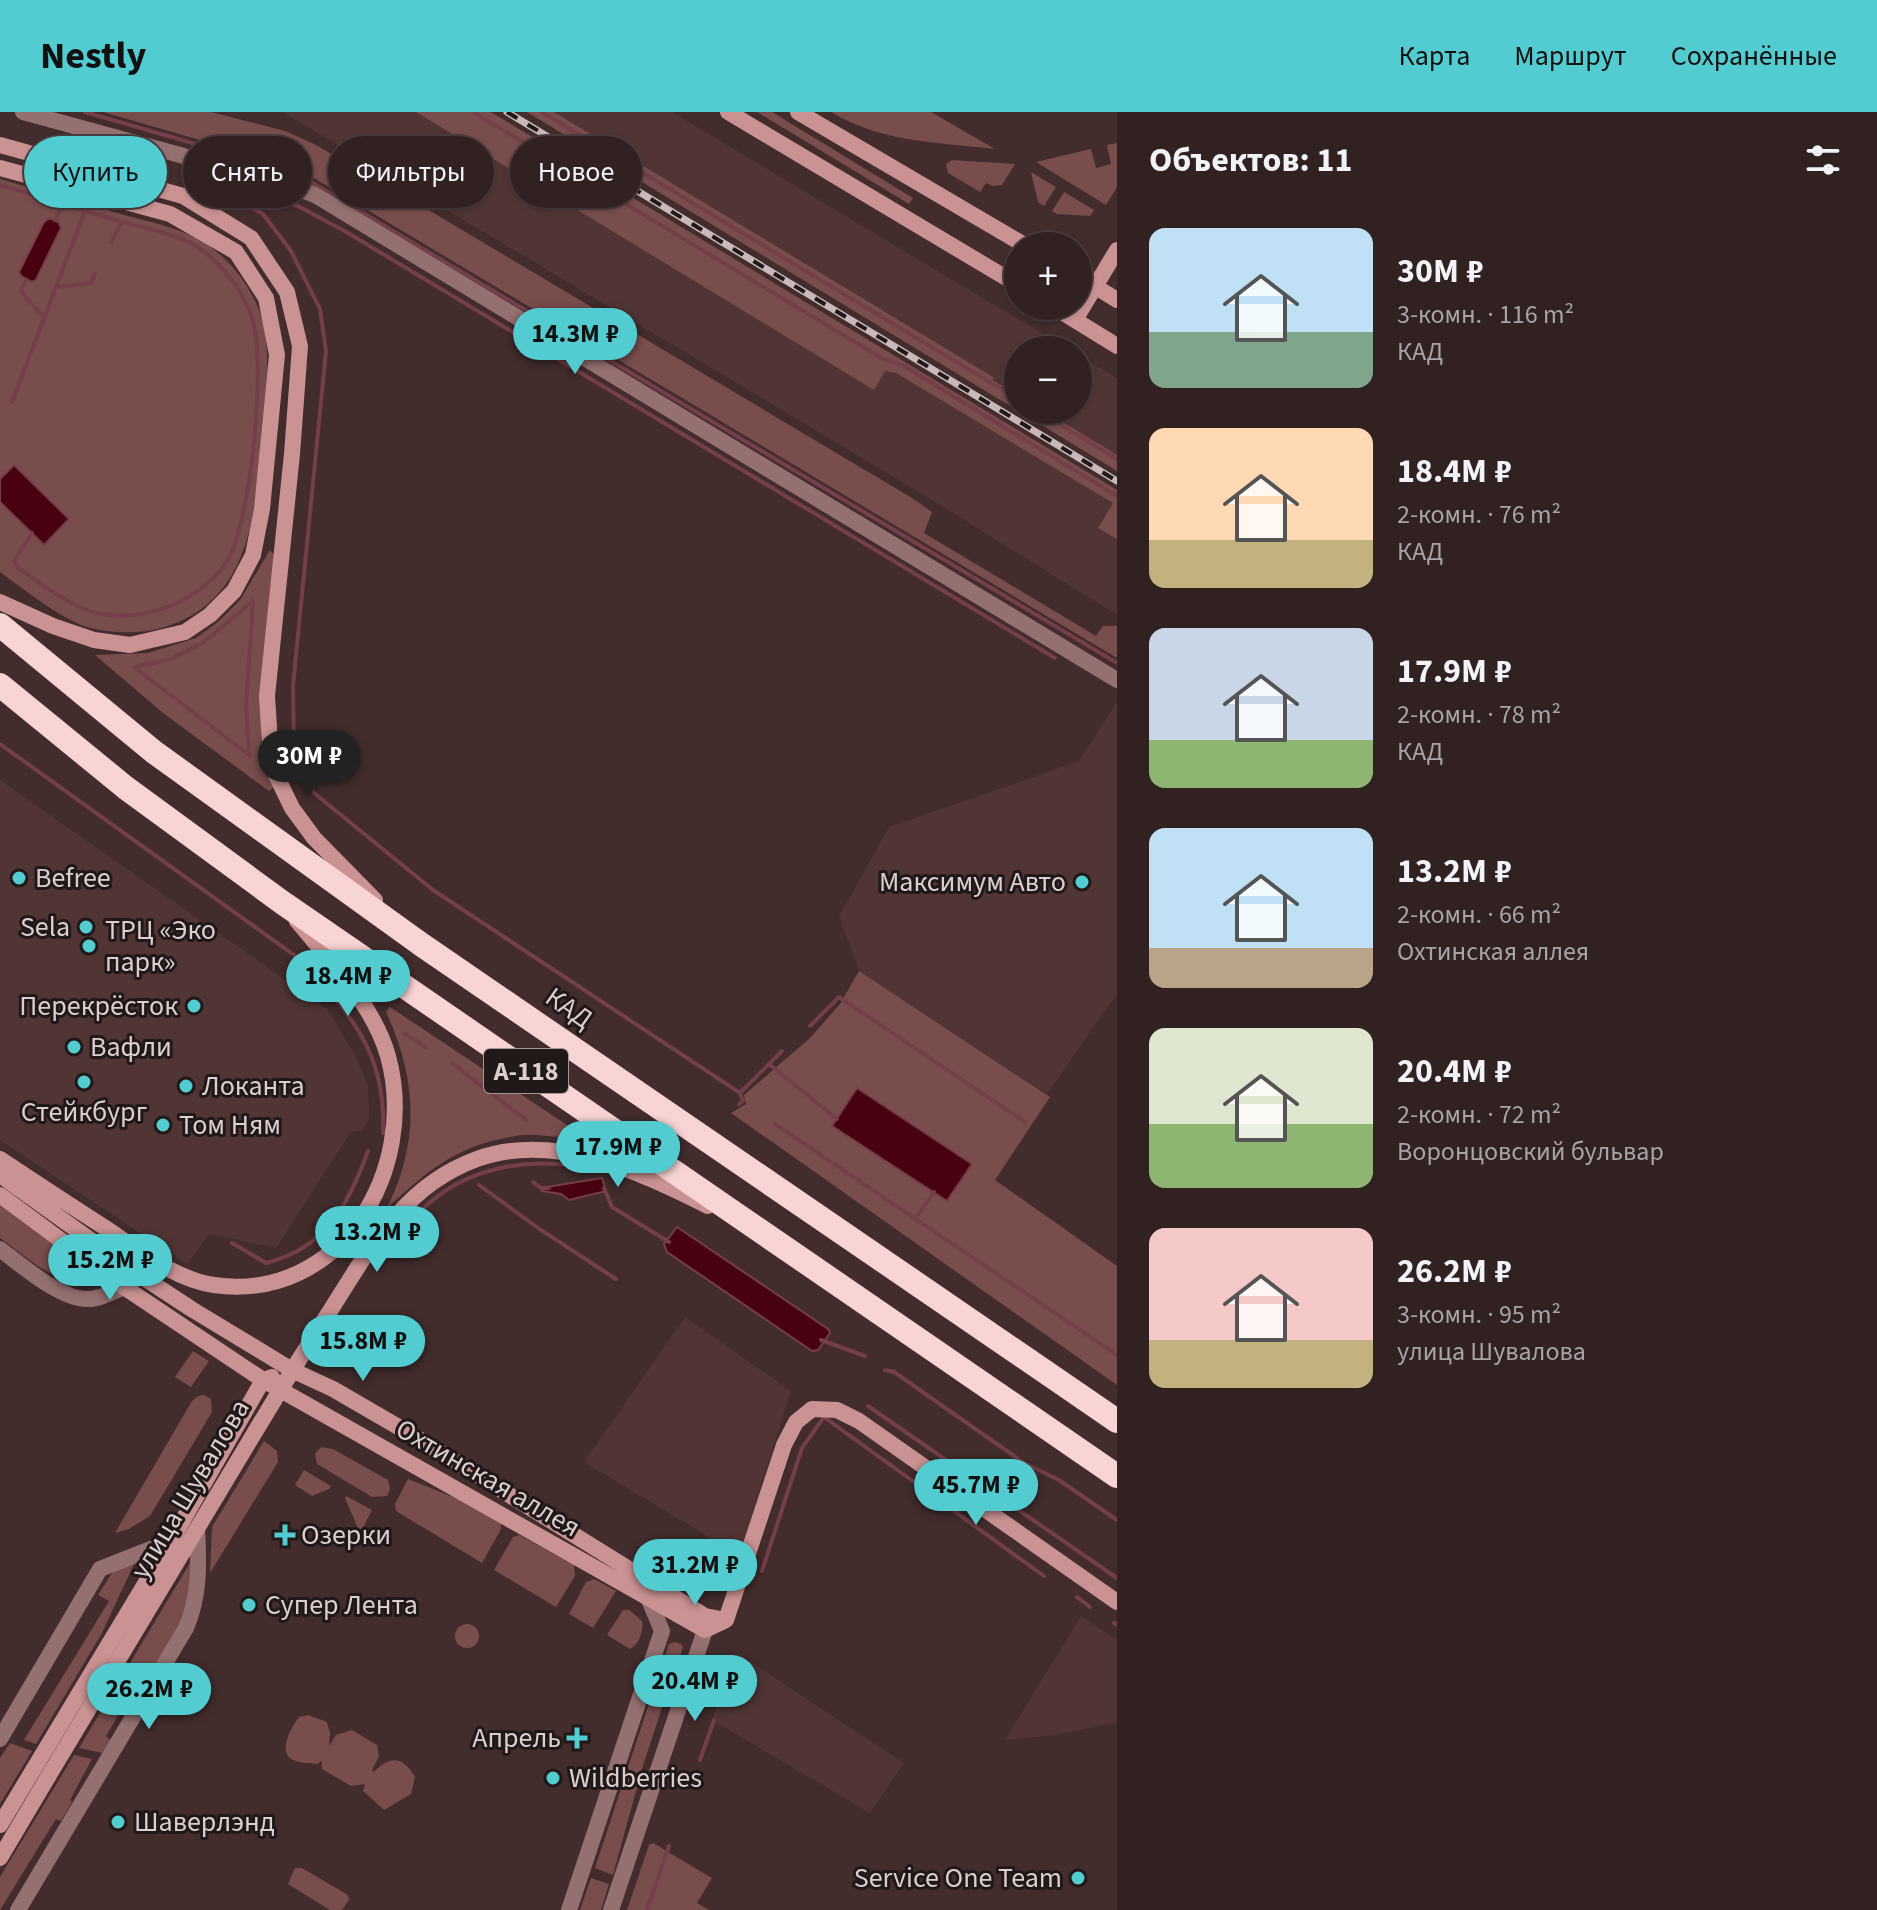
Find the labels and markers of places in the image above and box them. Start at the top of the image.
pin: 14.3M ₽ [501,308,649,376]
pin: 30M ₽ [253,730,365,798]
place label: Befree [35,858,111,898]
place label: Максимум Авто [879,862,1066,902]
marker: Befree [10,869,28,887]
marker: Максимум Авто [1073,873,1091,891]
place label: Sela [20,907,70,947]
place label: ТРЦ «Эко парк» [105,910,216,982]
marker: Sela [77,918,95,936]
marker: ТРЦ «Эко парк» [80,937,98,955]
pin: 18.4M ₽ [274,950,422,1018]
place label: Перекрёсток [19,986,178,1026]
marker: Перекрёсток [185,997,203,1015]
place label: Вафли [90,1027,172,1067]
marker: Вафли [65,1038,83,1056]
place label: Локанта [202,1066,305,1106]
marker: Стейкбург [75,1073,93,1091]
marker: Локанта [177,1077,195,1095]
place label: Стейкбург [21,1092,147,1132]
place label: Том Ням [179,1105,281,1145]
marker: Том Ням [154,1116,172,1134]
pin: 17.9M ₽ [544,1121,692,1189]
pin: 13.2M ₽ [303,1206,451,1274]
pin: 15.2M ₽ [36,1234,184,1302]
pin: 15.8M ₽ [289,1315,437,1383]
pin: 45.7M ₽ [902,1459,1050,1527]
place label: Озерки [301,1515,391,1555]
marker: Озерки [276,1526,294,1544]
pin: 31.2M ₽ [621,1539,769,1607]
place label: Супер Лента [265,1585,418,1625]
marker: Супер Лента [240,1596,258,1614]
pin: 20.4M ₽ [621,1655,769,1723]
pin: 26.2M ₽ [75,1663,223,1731]
place label: Апрель [472,1718,561,1758]
marker: Апрель [568,1729,586,1747]
place label: Wildberries [569,1758,702,1798]
marker: Wildberries [544,1769,562,1787]
place label: Шаверлэнд [134,1802,275,1842]
marker: Шаверлэнд [109,1813,127,1831]
place label: Service One Team [854,1858,1062,1898]
marker: Service One Team [1069,1869,1087,1887]

